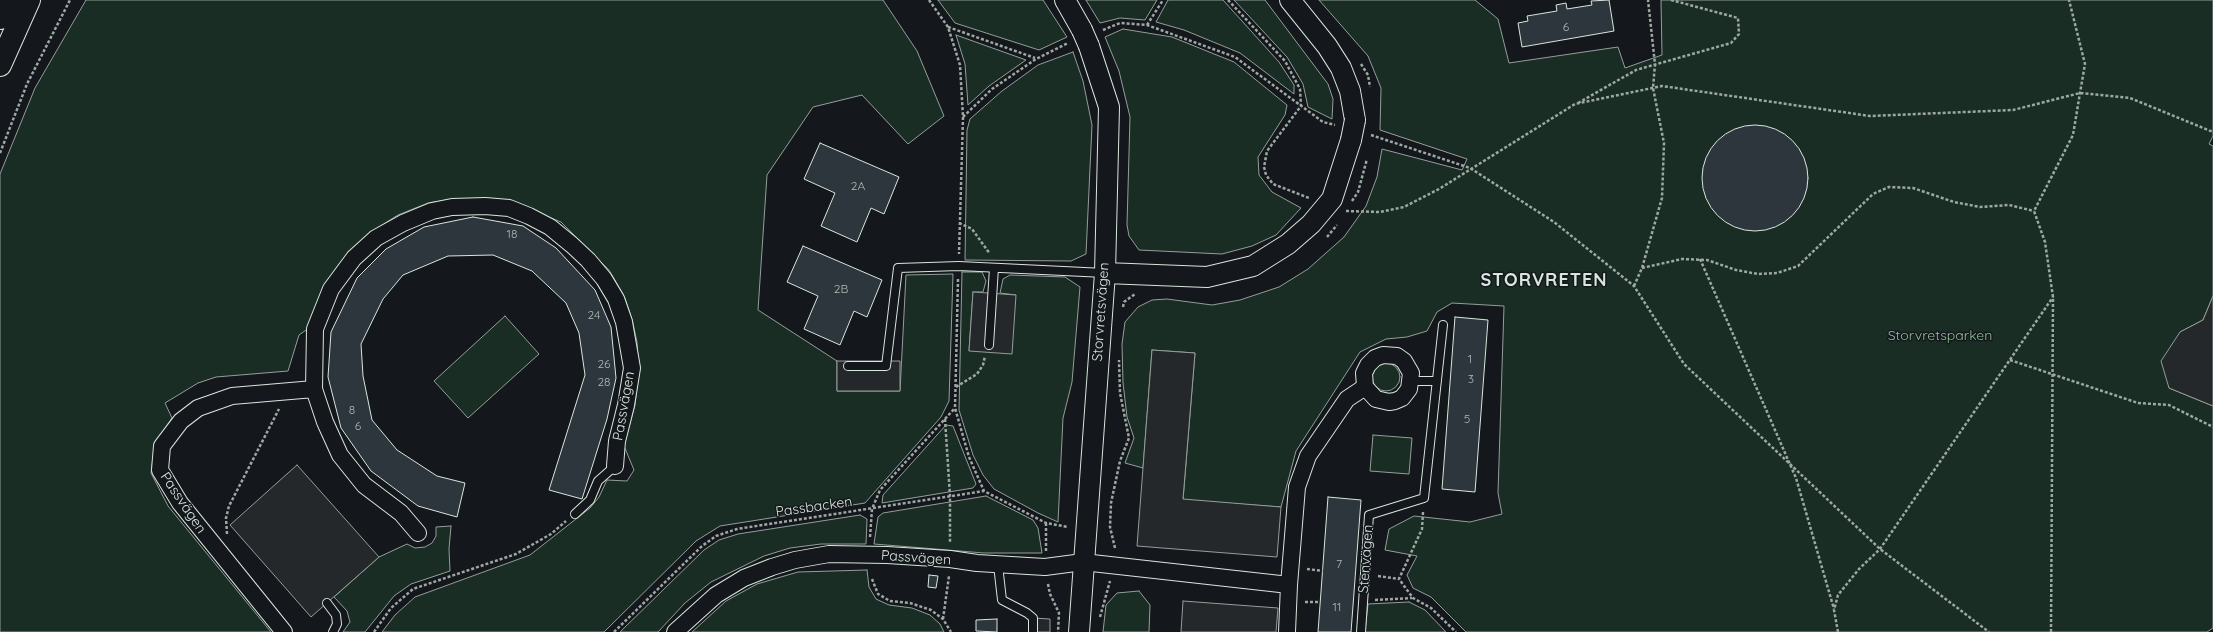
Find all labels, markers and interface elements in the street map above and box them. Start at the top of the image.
house number: 6 [1563,20,1569,34]
house number: 2A [851,179,865,193]
house number: 18 [507,227,517,241]
street label: Storvretsvägen [1089,262,1113,362]
district label: STORVRETEN [1480,270,1608,292]
house number: 2B [834,282,848,296]
house number: 24 [588,308,600,322]
park label: Storvretsparken [1888,328,1992,344]
house number: 1 [1468,352,1472,366]
house number: 26 [597,357,611,371]
street label: Passvägen [610,370,638,442]
house number: 3 [1468,372,1474,386]
house number: 28 [597,375,611,389]
house number: 8 [349,403,355,417]
house number: 5 [1464,412,1470,426]
house number: 6 [355,419,361,433]
street label: Passvägen [156,469,210,537]
street label: Passbacken [775,493,853,521]
street label: Stenvägen [1355,524,1377,594]
street label: Passvägen [880,547,952,569]
house number: 7 [1336,557,1342,571]
house number: 11 [1333,600,1341,614]

